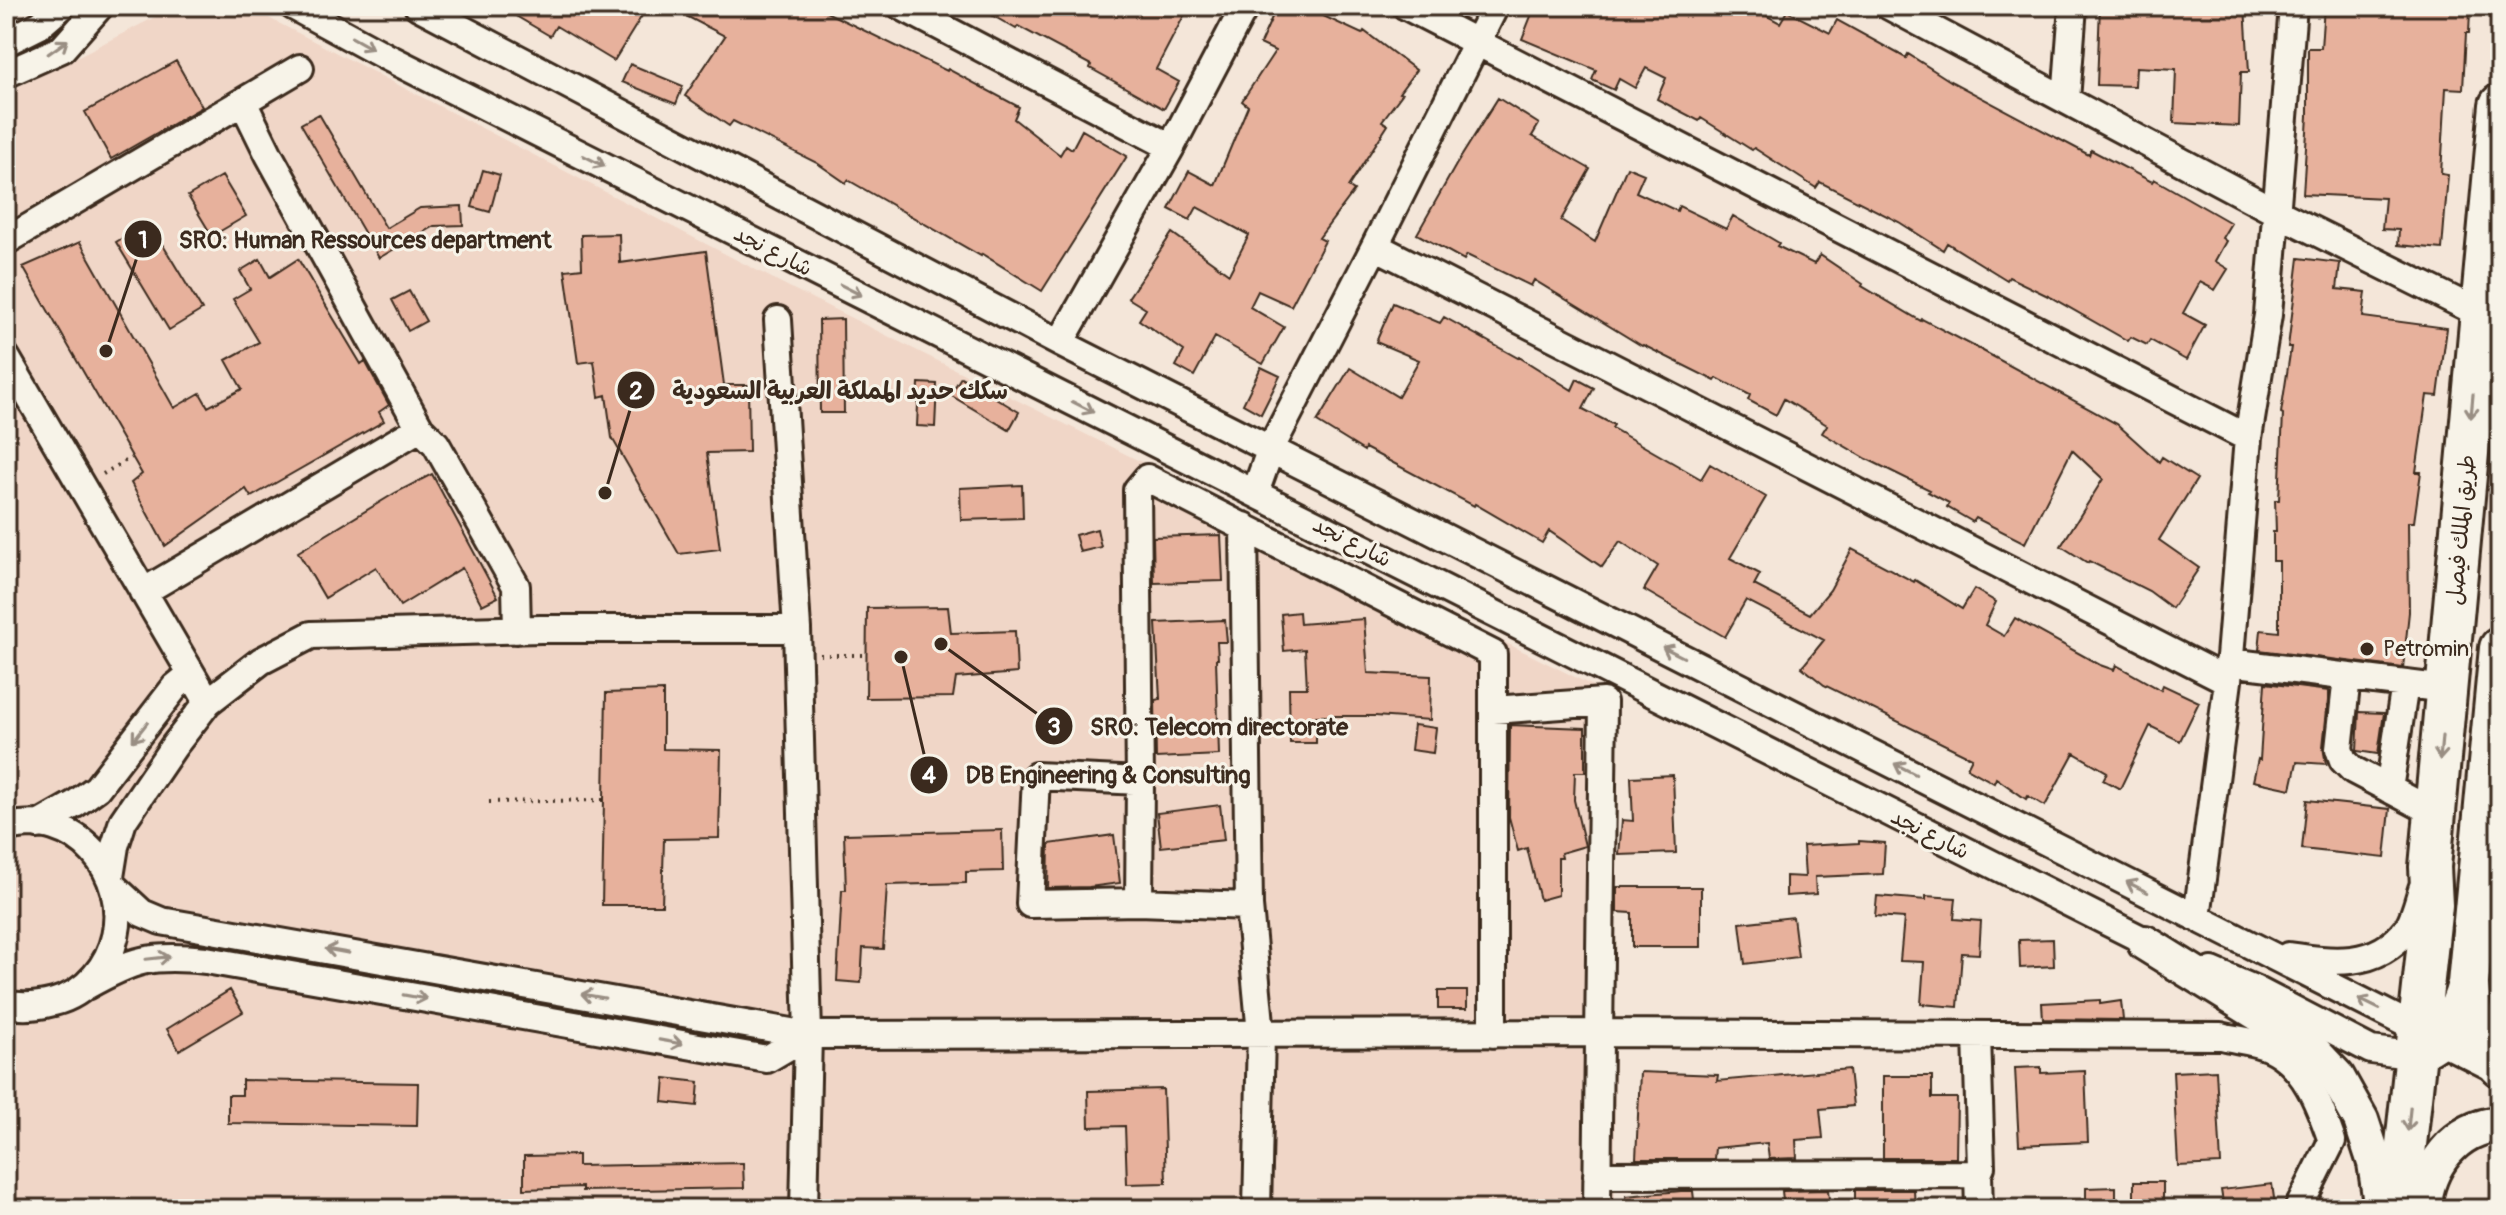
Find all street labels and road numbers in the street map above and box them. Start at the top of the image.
street label: شارع نجد [729,219,817,284]
street label: طريق الملك فيصل [2440,454,2482,606]
street label: شارع نجد [1308,510,1396,575]
street label: شارع نجد [1886,802,1974,867]

